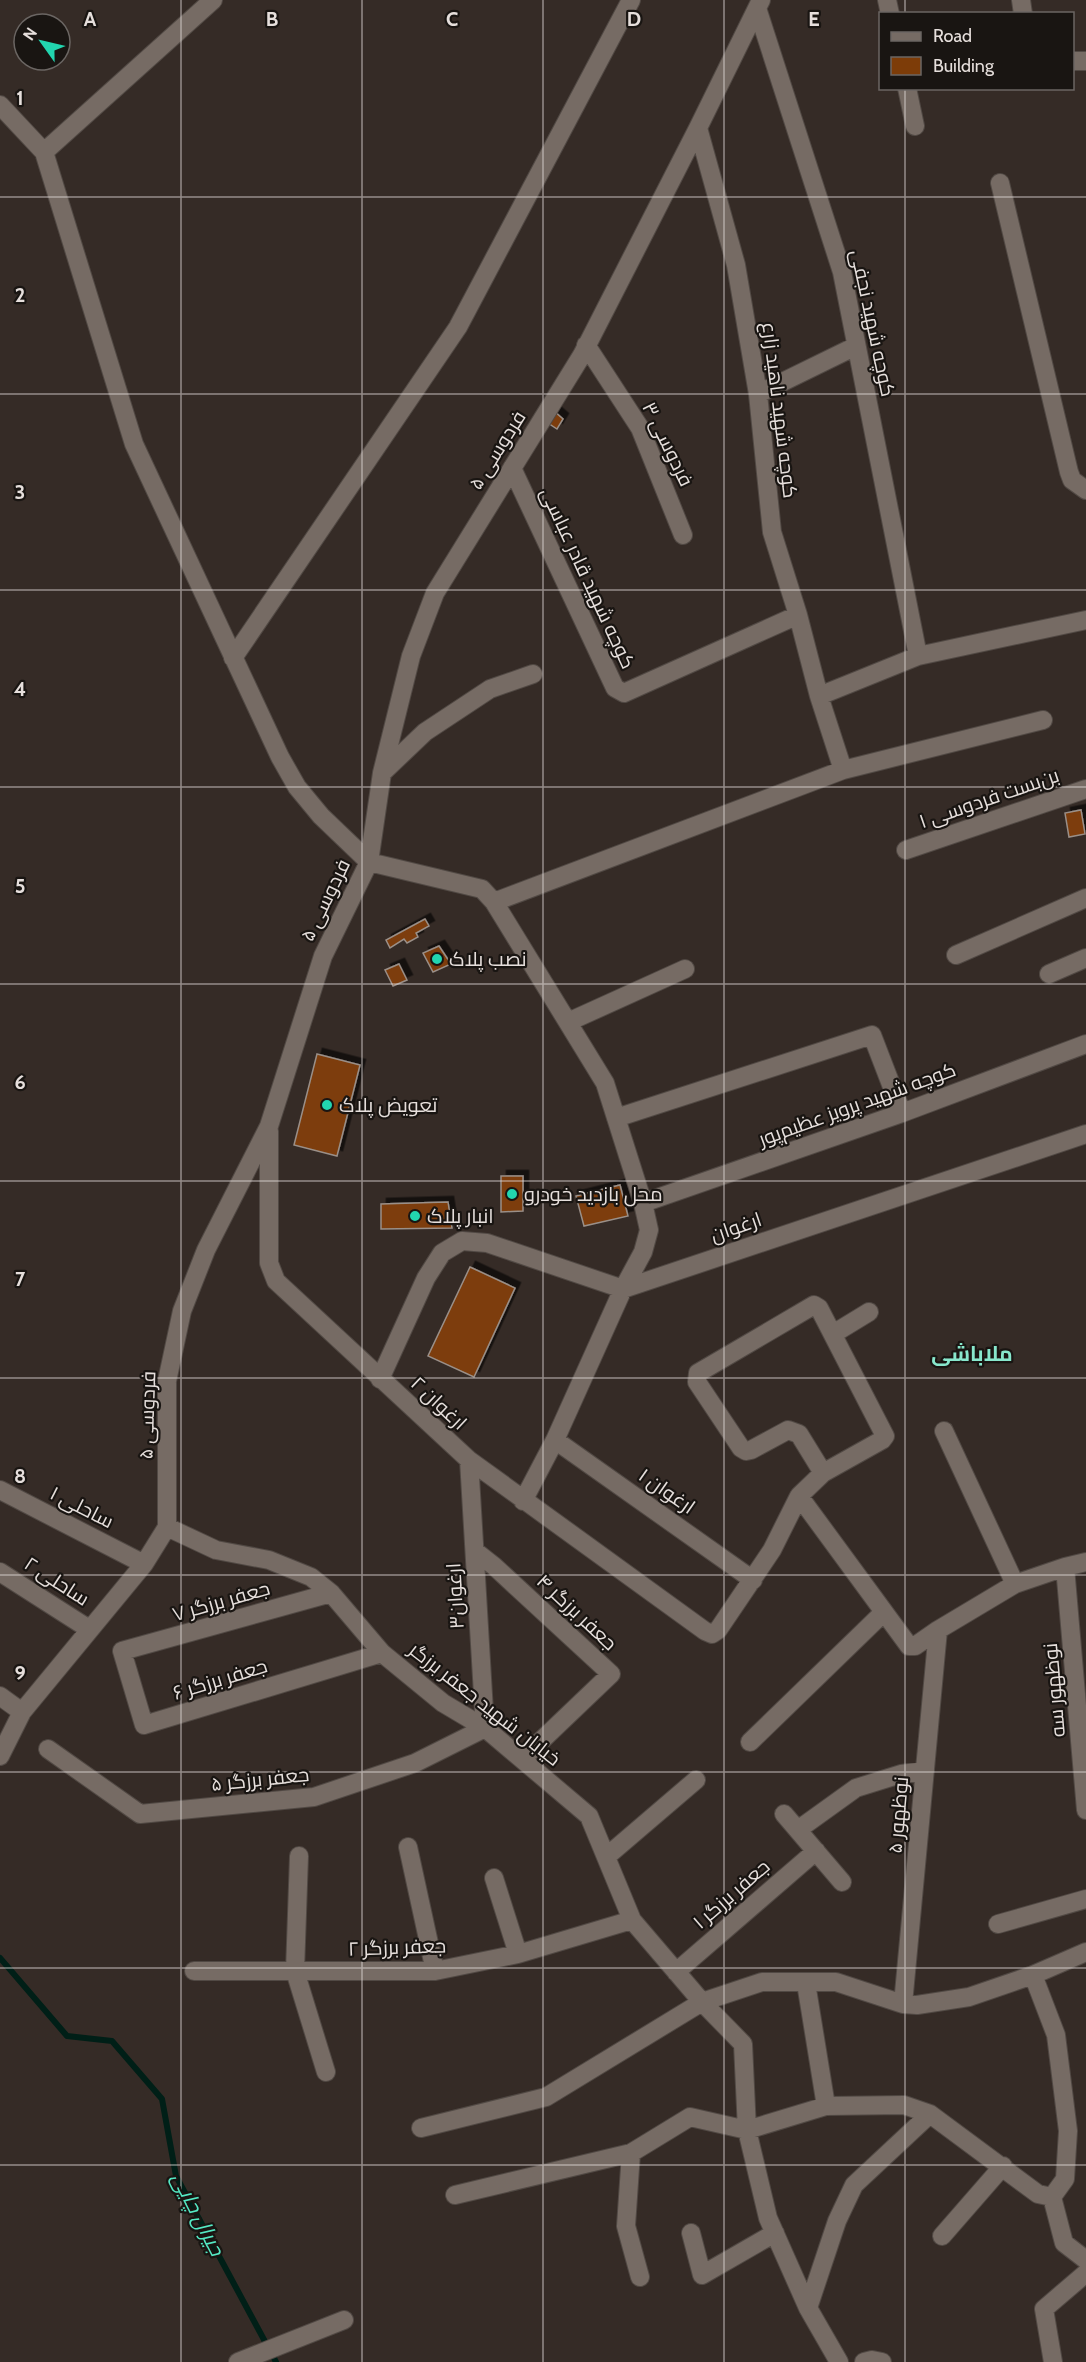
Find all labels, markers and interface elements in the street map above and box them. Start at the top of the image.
text: A [84,7,97,31]
text: B [266,7,278,31]
text: C [446,7,458,31]
text: D [627,7,641,31]
text: E [808,7,820,31]
north arrow [12,12,72,72]
legend [879,12,1074,90]
text: N [19,24,41,44]
text: Road [933,25,972,47]
text: Building [933,55,995,77]
text: 1 [16,86,24,110]
street label: کوچه شهید نجفی [845,247,900,399]
text: 2 [15,283,25,307]
street label: کوچه شهید ناهید زارع [755,321,803,500]
street label: فردوسی ۳ [636,398,699,491]
street label: فردوسی ۵ [463,406,531,494]
text: 3 [15,480,25,504]
street label: کوچه شهید قادر عباسی [535,484,641,673]
text: 4 [14,677,26,701]
street label: بن‌بست فردوسی ۱ [916,763,1062,834]
street label: فردوسی ۵ [295,855,356,945]
text: 5 [15,874,25,898]
place label: نصب پلاک [449,947,527,972]
marker: نصب پلاک [430,952,444,966]
street label: کوچه شهید پرویز عظیم‌پور [754,1057,960,1153]
text: 6 [14,1070,26,1094]
place label: تعویض پلاک [339,1093,438,1118]
marker: تعویض پلاک [320,1098,334,1112]
place label: محل بازدید خودرو [524,1182,663,1207]
marker: محل بازدید خودرو [505,1187,519,1201]
place label: انبار پلاک [427,1204,494,1229]
street label: ارغوان [707,1207,765,1248]
marker: انبار پلاک [408,1209,422,1223]
text: 7 [15,1267,26,1291]
district label: ملاباشی [931,1341,1013,1366]
street label: فردوسی ۵ [133,1370,162,1460]
street label: ارغوان ۲ [405,1371,472,1436]
street label: ارغوان ۱ [634,1463,700,1520]
text: 8 [14,1464,26,1488]
street label: ساحلی ۱ [46,1481,118,1534]
street label: ساحلی ۲ [20,1551,94,1612]
street label: ارغوان۳ [441,1562,470,1630]
street label: جعفر برزگر ۴ [532,1569,622,1655]
street label: جعفر برزگر ۷ [170,1576,272,1626]
street label: خیابان شهید جعفر برزگر [403,1637,566,1771]
street label: نوظهور سه [1038,1642,1071,1738]
street label: جعفر برزگر ۶ [170,1653,270,1705]
text: 9 [14,1661,26,1685]
street label: جعفر برزگر ۵ [210,1762,310,1796]
street label: نوظهور ۵ [883,1775,914,1855]
street label: جعفر برزگر ۱ [688,1854,774,1934]
street label: جعفر برزگر ۲ [347,1933,447,1961]
water label: جیرال چایی [165,2168,231,2262]

